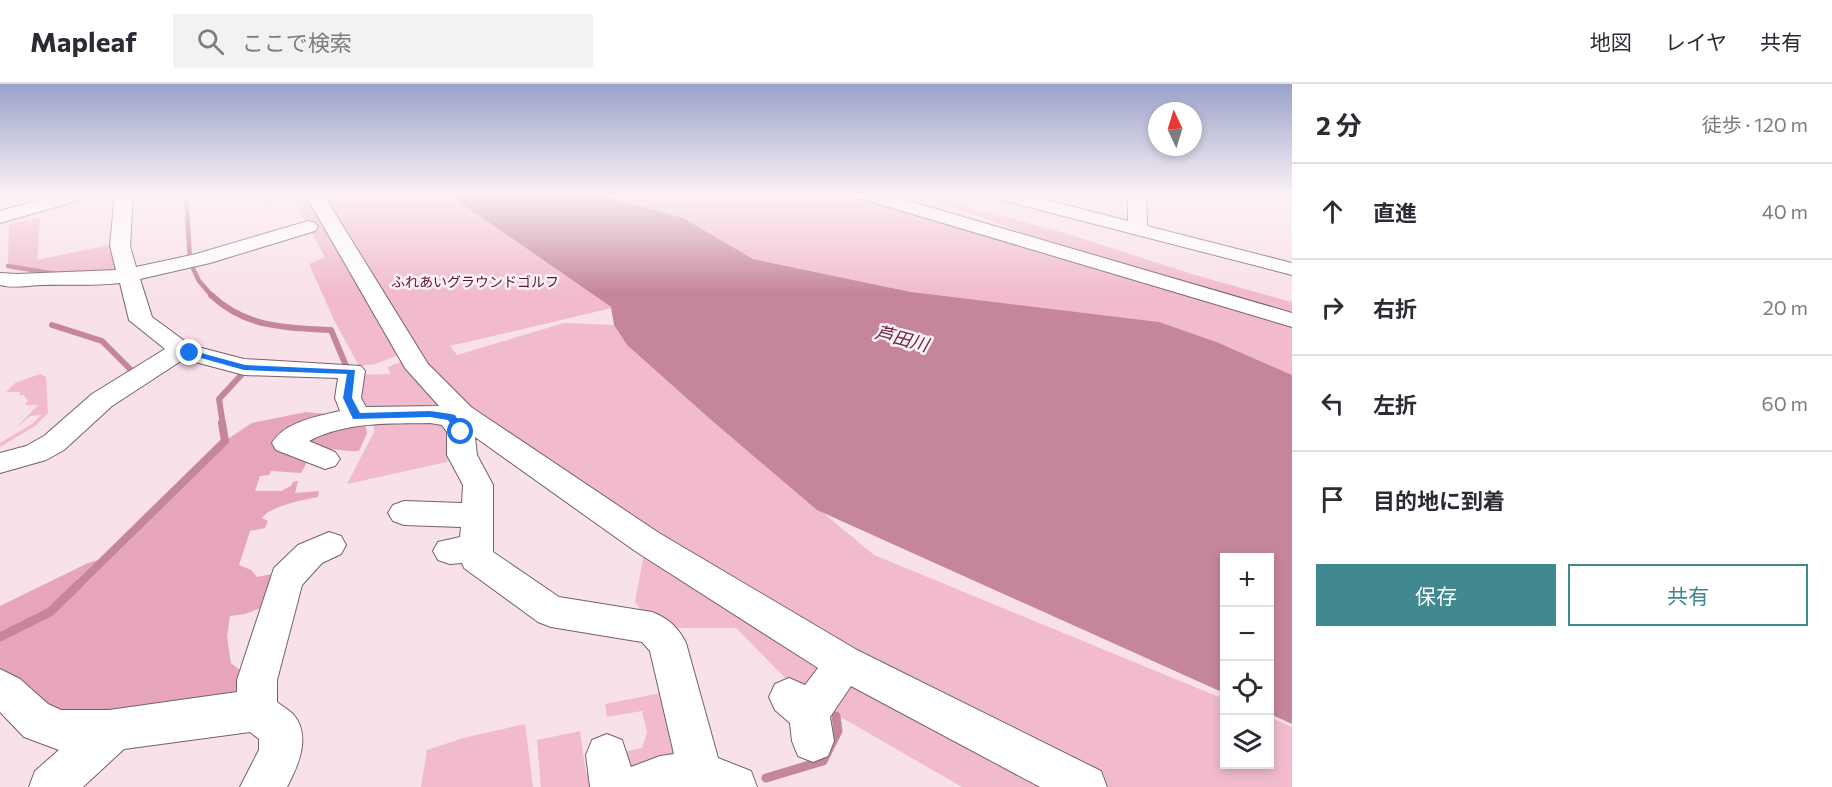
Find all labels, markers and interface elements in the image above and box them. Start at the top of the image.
search box [173,14,593,68]
text: Mapleaf [30,24,137,58]
icon: search [194,25,227,58]
text: ここで検索 [242,29,352,56]
text: 地図 [1590,29,1632,54]
text: レイヤ [1665,29,1727,54]
text: 共有 [1760,29,1802,54]
north arrow [1148,102,1202,156]
text: 2 分 [1316,109,1362,140]
text: 徒歩 · 120 m [1702,112,1808,136]
icon: ahead [1316,195,1349,228]
text: 直進 [1373,199,1417,226]
text: 40 m [1762,199,1808,223]
park label: ふれあいグラウンドゴルフ [391,273,559,290]
icon: right [1316,291,1349,324]
text: 右折 [1373,295,1417,322]
text: 20 m [1763,295,1808,319]
water label: 芦田川 [873,320,933,356]
route end [176,339,202,365]
icon: left [1316,387,1349,420]
text: 左折 [1373,391,1417,418]
text: 60 m [1762,391,1808,415]
route start [447,418,473,444]
icon: arrive [1316,483,1349,516]
text: 目的地に到着 [1373,487,1505,514]
map controls [1220,553,1274,769]
button: + [1220,553,1274,607]
button: 保存 [1316,564,1556,626]
button: 共有 [1568,564,1808,626]
button: − [1220,607,1274,661]
button: locate [1220,661,1274,715]
button: layers [1220,715,1274,769]

